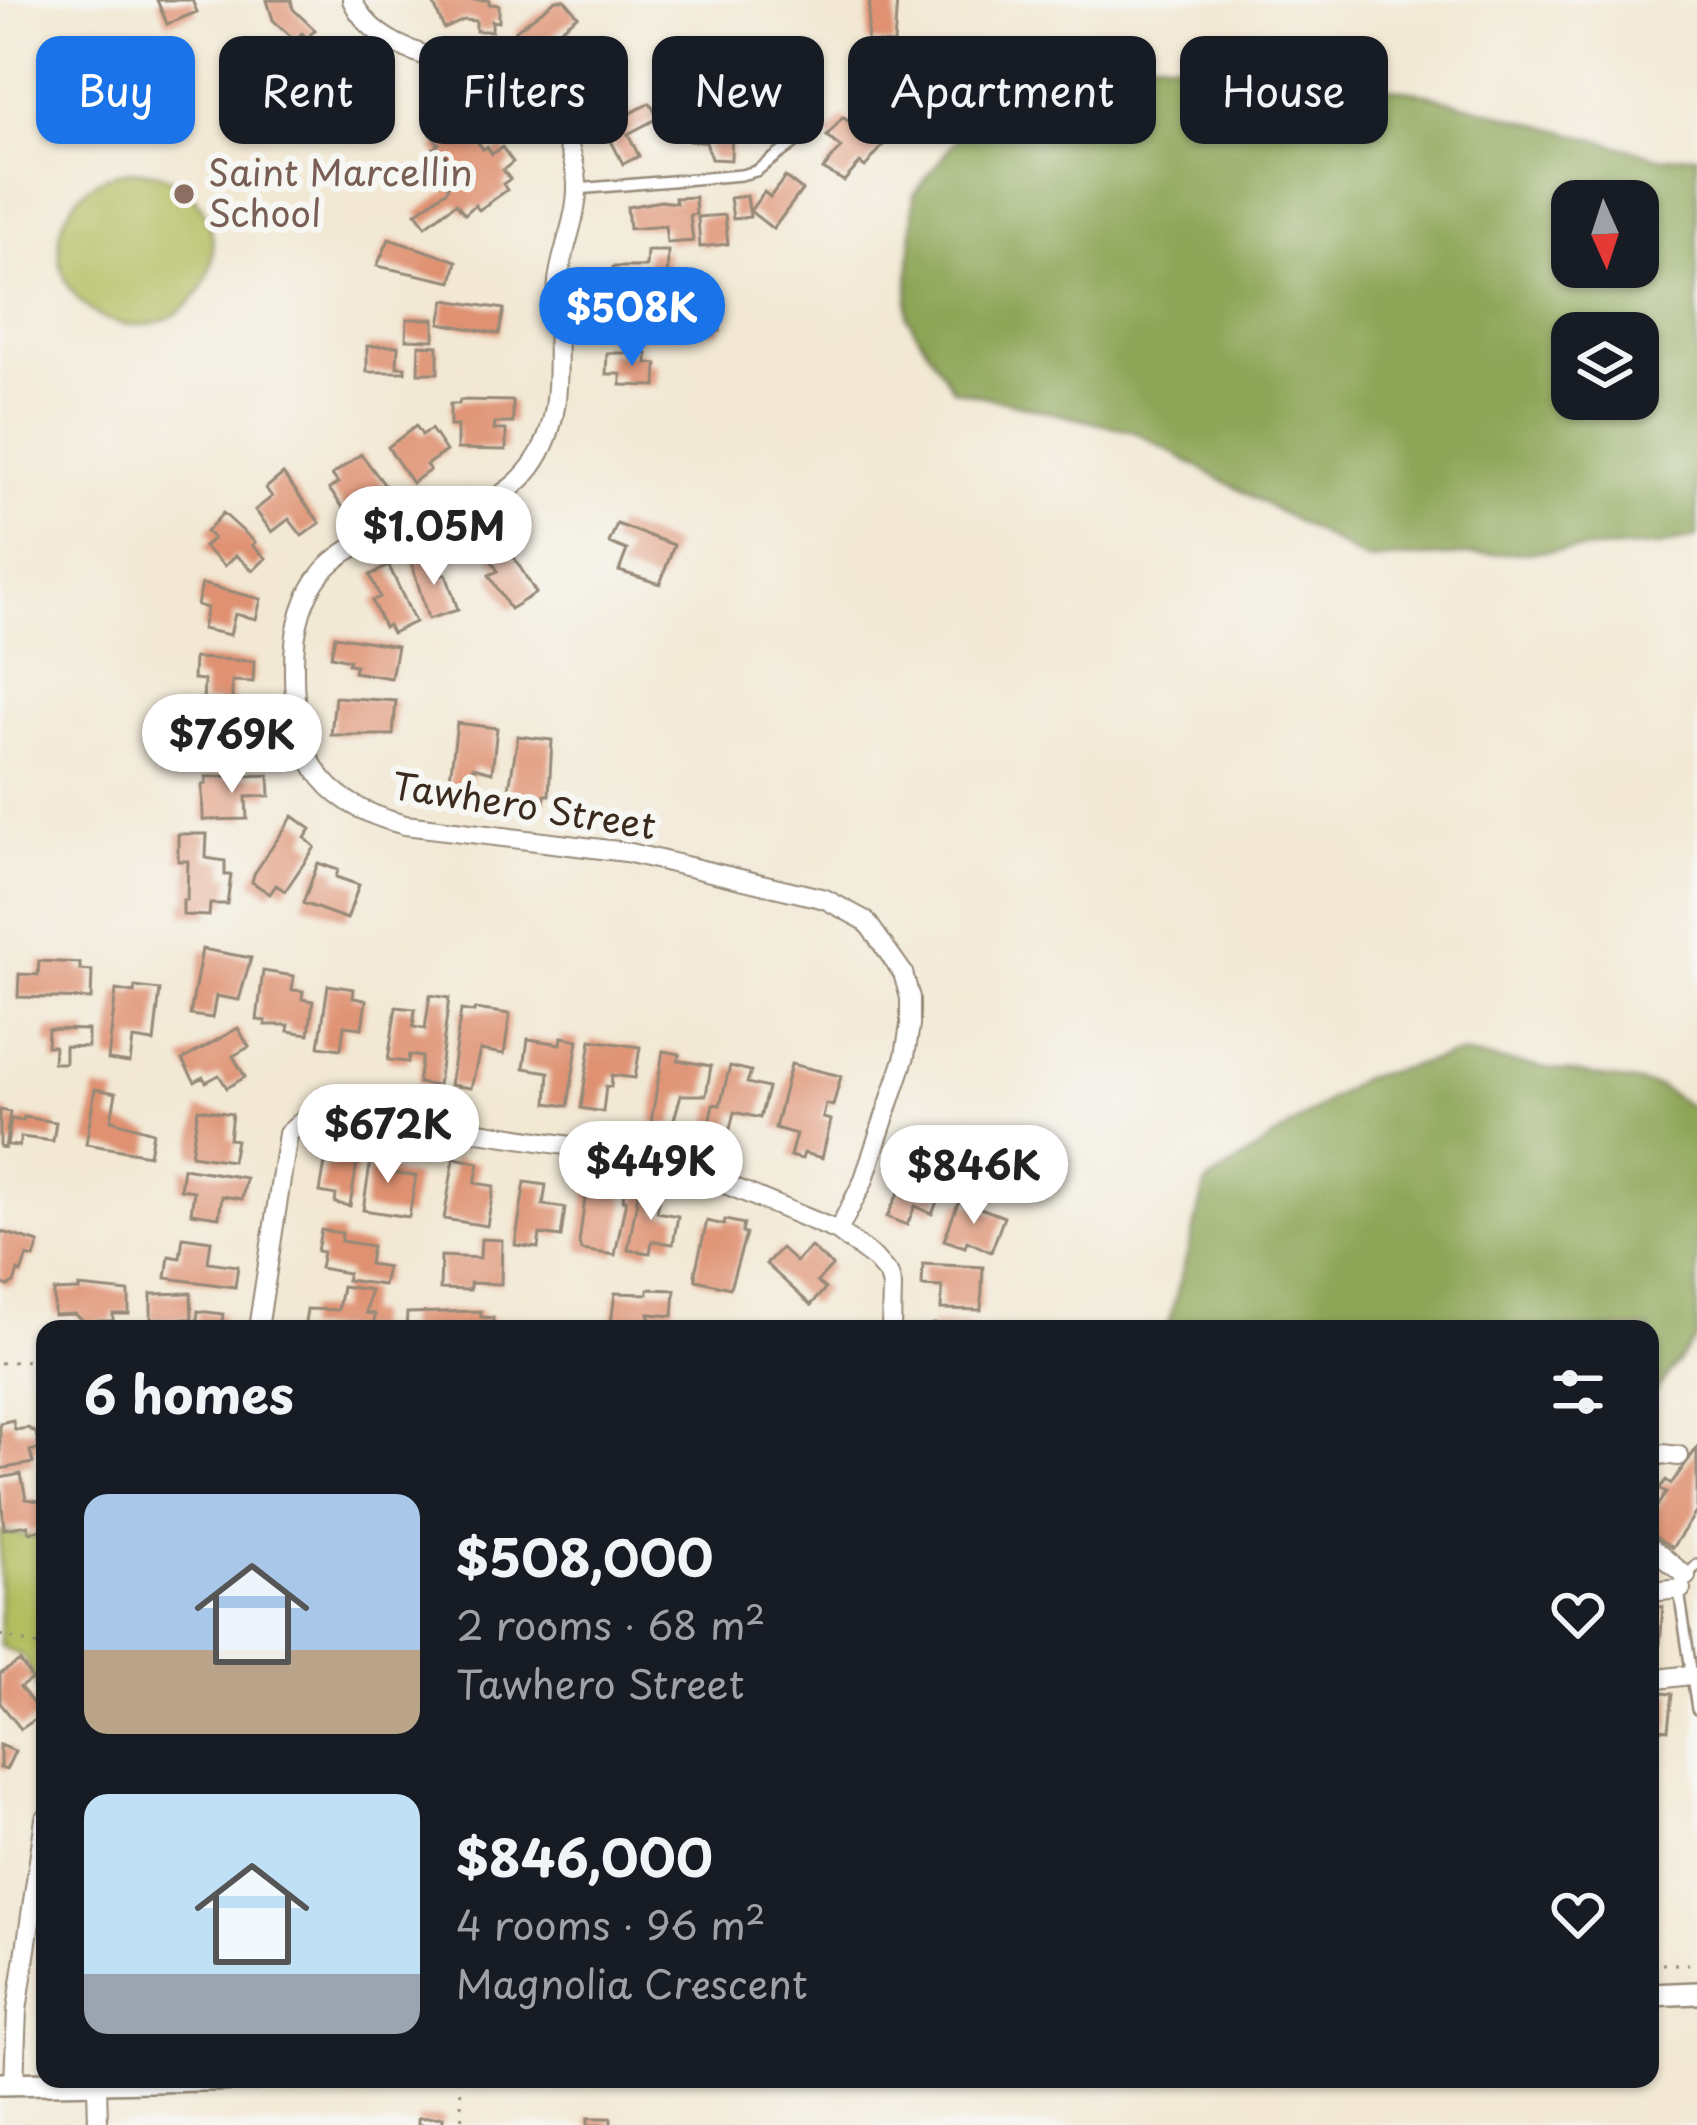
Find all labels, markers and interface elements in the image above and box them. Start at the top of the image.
chip: Buy [36,36,195,144]
chip: Rent [219,36,395,144]
chip: Filters [419,36,628,144]
chip: New [652,36,824,144]
chip: Apartment [848,36,1156,144]
chip: House [1180,36,1388,144]
place label: Saint Marcellin School [208,144,473,239]
north arrow [1551,180,1659,288]
map controls [1551,180,1659,420]
marker: Saint Marcellin School [171,181,197,207]
pin: $508K [548,267,716,369]
text: $508K [566,276,698,335]
button: layers [1551,312,1659,420]
pin: $1.05M [336,486,532,588]
text: $1.05M [363,495,505,554]
pin: $769K [148,694,316,796]
text: $769K [169,703,295,762]
street label: Tawhero Street [389,757,660,852]
pin: $672K [304,1084,472,1186]
text: $672K [324,1093,452,1152]
pin: $449K [567,1121,735,1223]
pin: $846K [890,1125,1058,1227]
text: $449K [586,1130,716,1189]
text: $846K [907,1134,1041,1193]
text: 6 homes [84,1354,294,1431]
icon: filters [1545,1359,1611,1425]
text: $508,000 [456,1517,713,1594]
icon: home [180,1542,324,1686]
icon: heart [1545,1581,1611,1647]
text: 2 rooms · 68 m² [456,1594,765,1653]
text: Tawhero Street [456,1653,744,1712]
text: $846,000 [456,1817,713,1894]
icon: home [180,1842,324,1986]
icon: heart [1545,1881,1611,1947]
text: 4 rooms · 96 m² [456,1894,766,1953]
text: Magnolia Crescent [456,1953,808,2012]

